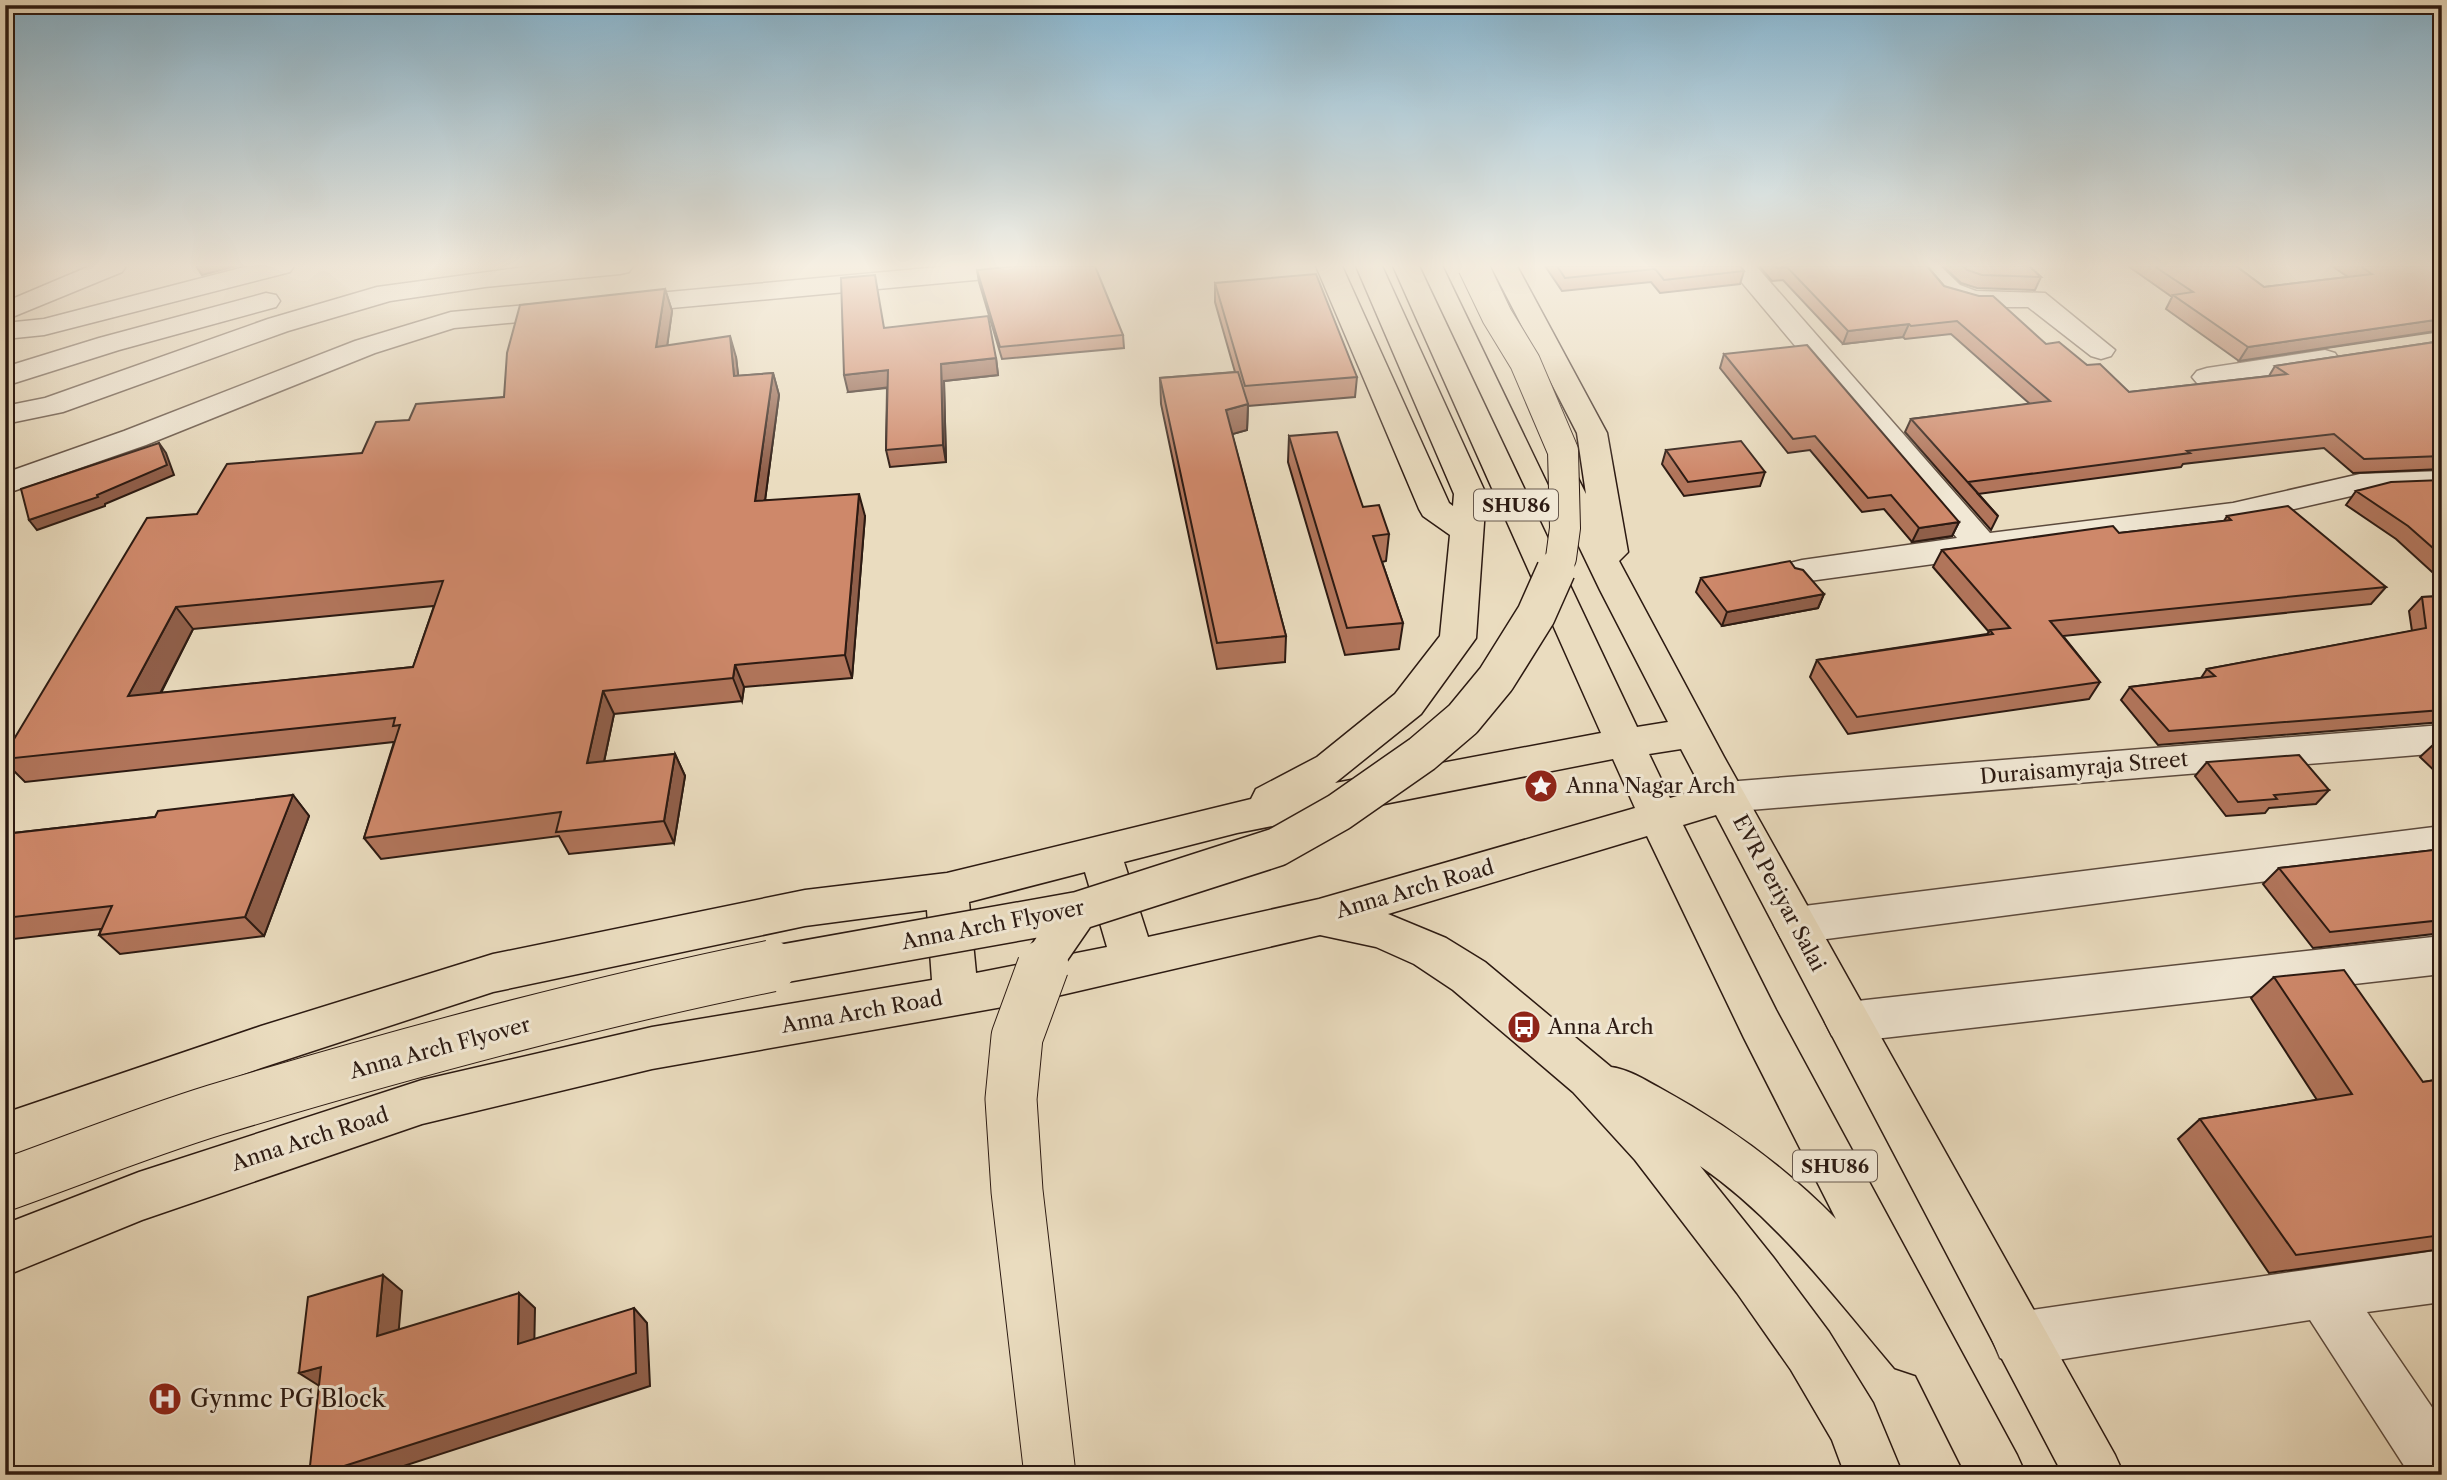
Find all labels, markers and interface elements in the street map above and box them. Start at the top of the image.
road number: SHU86 [1474,490,1558,520]
street label: Duraisamyraja Street [1979,746,2190,789]
place icon: Anna Nagar Arch [1522,767,1560,805]
place label: Anna Nagar Arch [1565,773,1736,798]
street label: EVR Periyar Salai [1728,810,1831,975]
street label: Anna Arch Road [1332,854,1497,923]
street label: Anna Arch Flyover [898,894,1087,955]
street label: Anna Arch Road [778,985,945,1038]
bus stop icon: Anna Arch [1505,1008,1543,1046]
street label: Anna Arch Flyover [346,1011,533,1084]
place label: Anna Arch [1547,1014,1654,1039]
street label: Anna Arch Road [227,1101,392,1176]
road number: SHU86 [1793,1150,1877,1182]
hospital icon: Gynmc PG Block [146,1380,184,1418]
place label: Gynmc PG Block [190,1384,387,1413]

